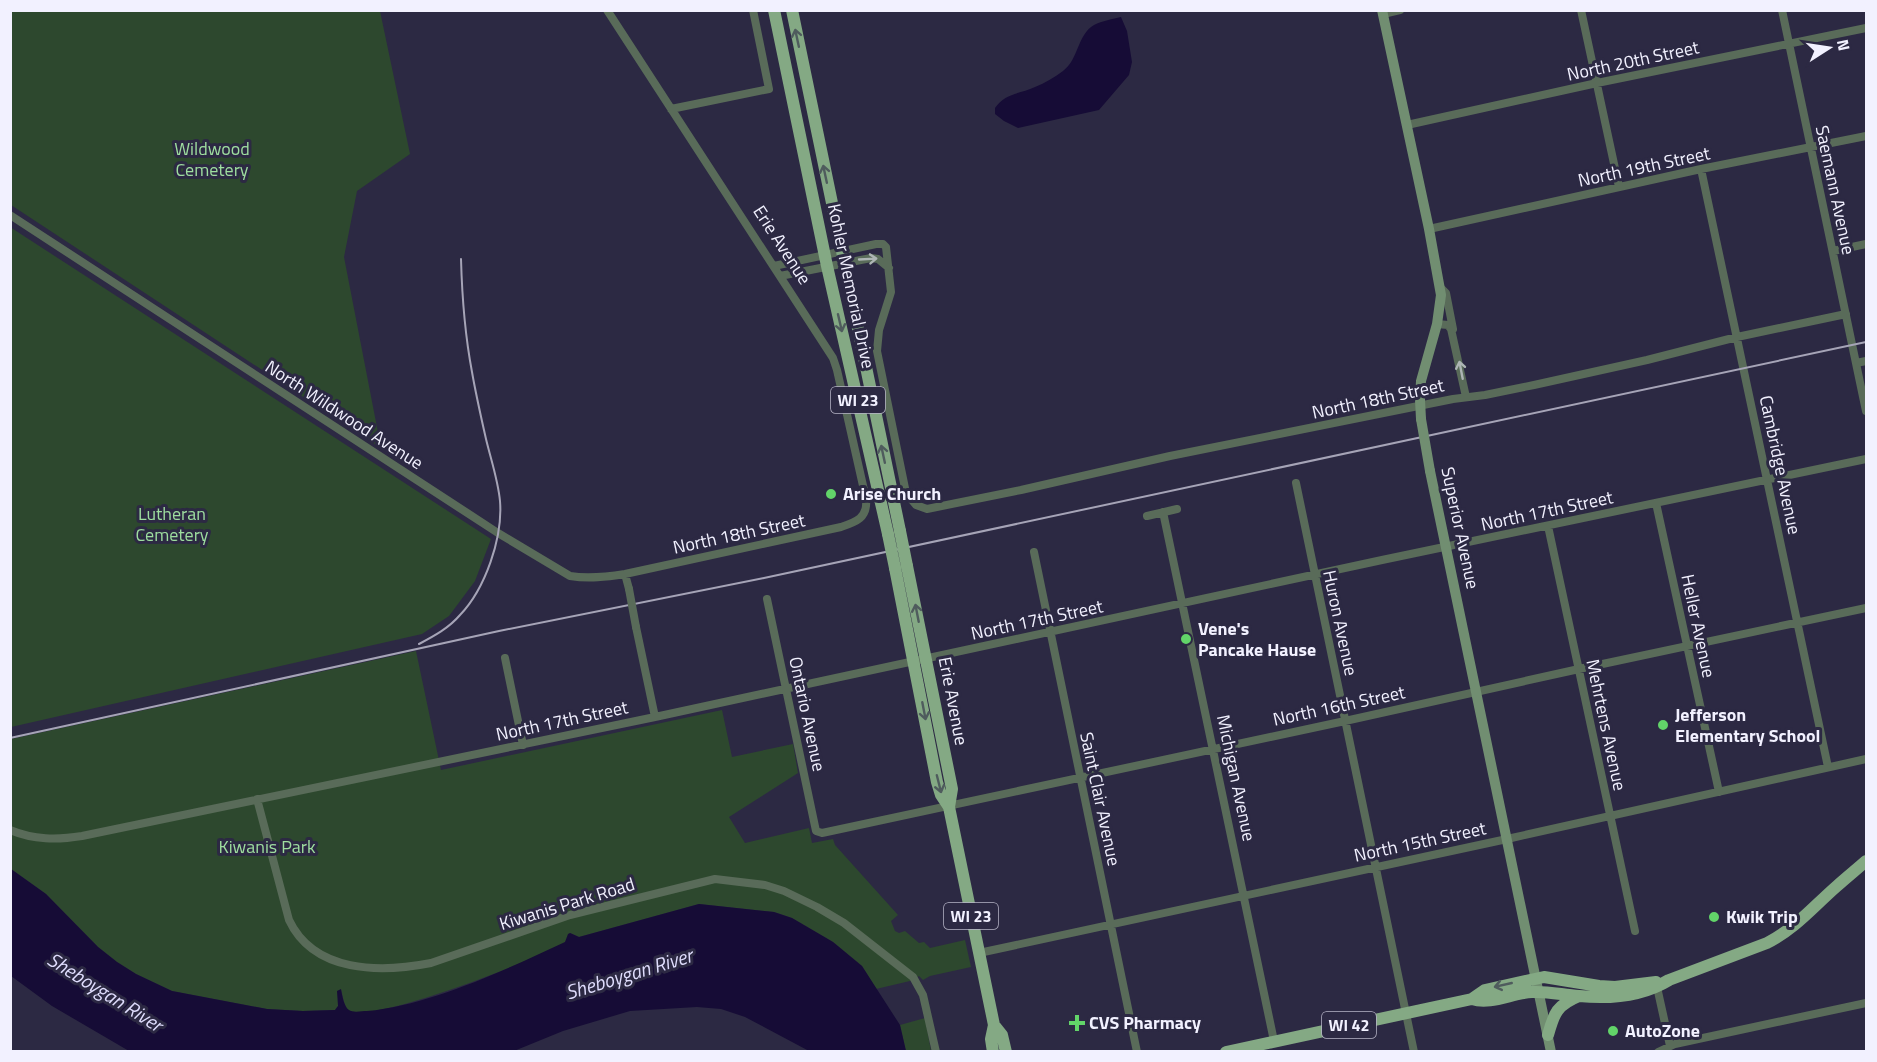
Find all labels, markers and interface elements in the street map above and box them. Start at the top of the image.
north arrow [1799,18,1859,78]
one-way arrow [791,29,803,48]
street label: North 20th Street [1564,33,1702,88]
text: N [1831,37,1857,53]
street label: Saemann Avenue [1809,123,1862,257]
park label: Wildwood Cemetery [174,135,250,183]
street label: North 19th Street [1575,139,1713,194]
one-way arrow [819,164,831,183]
street label: Erie Avenue [747,200,818,290]
street label: Kohler Memorial Drive [821,201,882,371]
one-way arrow [858,254,877,265]
one-way arrow [835,314,847,333]
street label: North Wildwood Avenue [260,353,429,476]
one-way arrow [1455,361,1466,380]
street label: North 18th Street [1309,371,1447,426]
road number: WI 23 [831,387,885,413]
street label: Cambridge Avenue [1753,393,1808,537]
one-way arrow [877,444,889,463]
street label: Superior Avenue [1434,464,1487,591]
place label: Arise Church [843,480,941,507]
street label: North 17th Street [1478,483,1616,538]
marker: Arise Church [824,487,838,501]
park label: Lutheran Cemetery [135,500,209,548]
street label: North 18th Street [670,506,808,561]
street label: Huron Avenue [1316,568,1365,678]
street label: Heller Avenue [1674,572,1723,680]
street label: North 17th Street [968,592,1106,647]
one-way arrow [910,603,922,622]
place label: Vene's Pancake Hause [1198,615,1316,663]
marker: Vene's Pancake Hause [1179,632,1193,646]
street label: Ontario Avenue [782,654,833,774]
street label: Erie Avenue [932,654,975,747]
street label: Mehrtens Avenue [1579,657,1634,793]
street label: North 16th Street [1270,678,1408,733]
street label: North 17th Street [493,693,631,748]
one-way arrow [919,700,930,720]
place label: Jefferson Elementary School [1675,701,1820,749]
street label: Michigan Avenue [1210,712,1263,844]
marker: Jefferson Elementary School [1656,718,1670,732]
street label: Saint Clair Avenue [1073,730,1128,868]
one-way arrow [933,775,945,794]
street label: North 15th Street [1351,814,1489,869]
park label: Kiwanis Park [218,833,316,860]
street label: Kiwanis Park Road [496,870,638,937]
road number: WI 23 [944,903,998,929]
place label: Kwik Trip [1726,903,1798,930]
marker: Kwik Trip [1707,910,1721,924]
water label: Sheboygan River [562,939,699,1008]
water label: Sheboygan River [41,944,171,1041]
one-way arrow [1494,980,1513,992]
place label: CVS Pharmacy [1089,1009,1201,1036]
road number: WI 42 [1322,1012,1376,1038]
marker: CVS Pharmacy [1070,1016,1084,1030]
place label: AutoZone [1625,1017,1700,1044]
marker: AutoZone [1606,1024,1620,1038]

